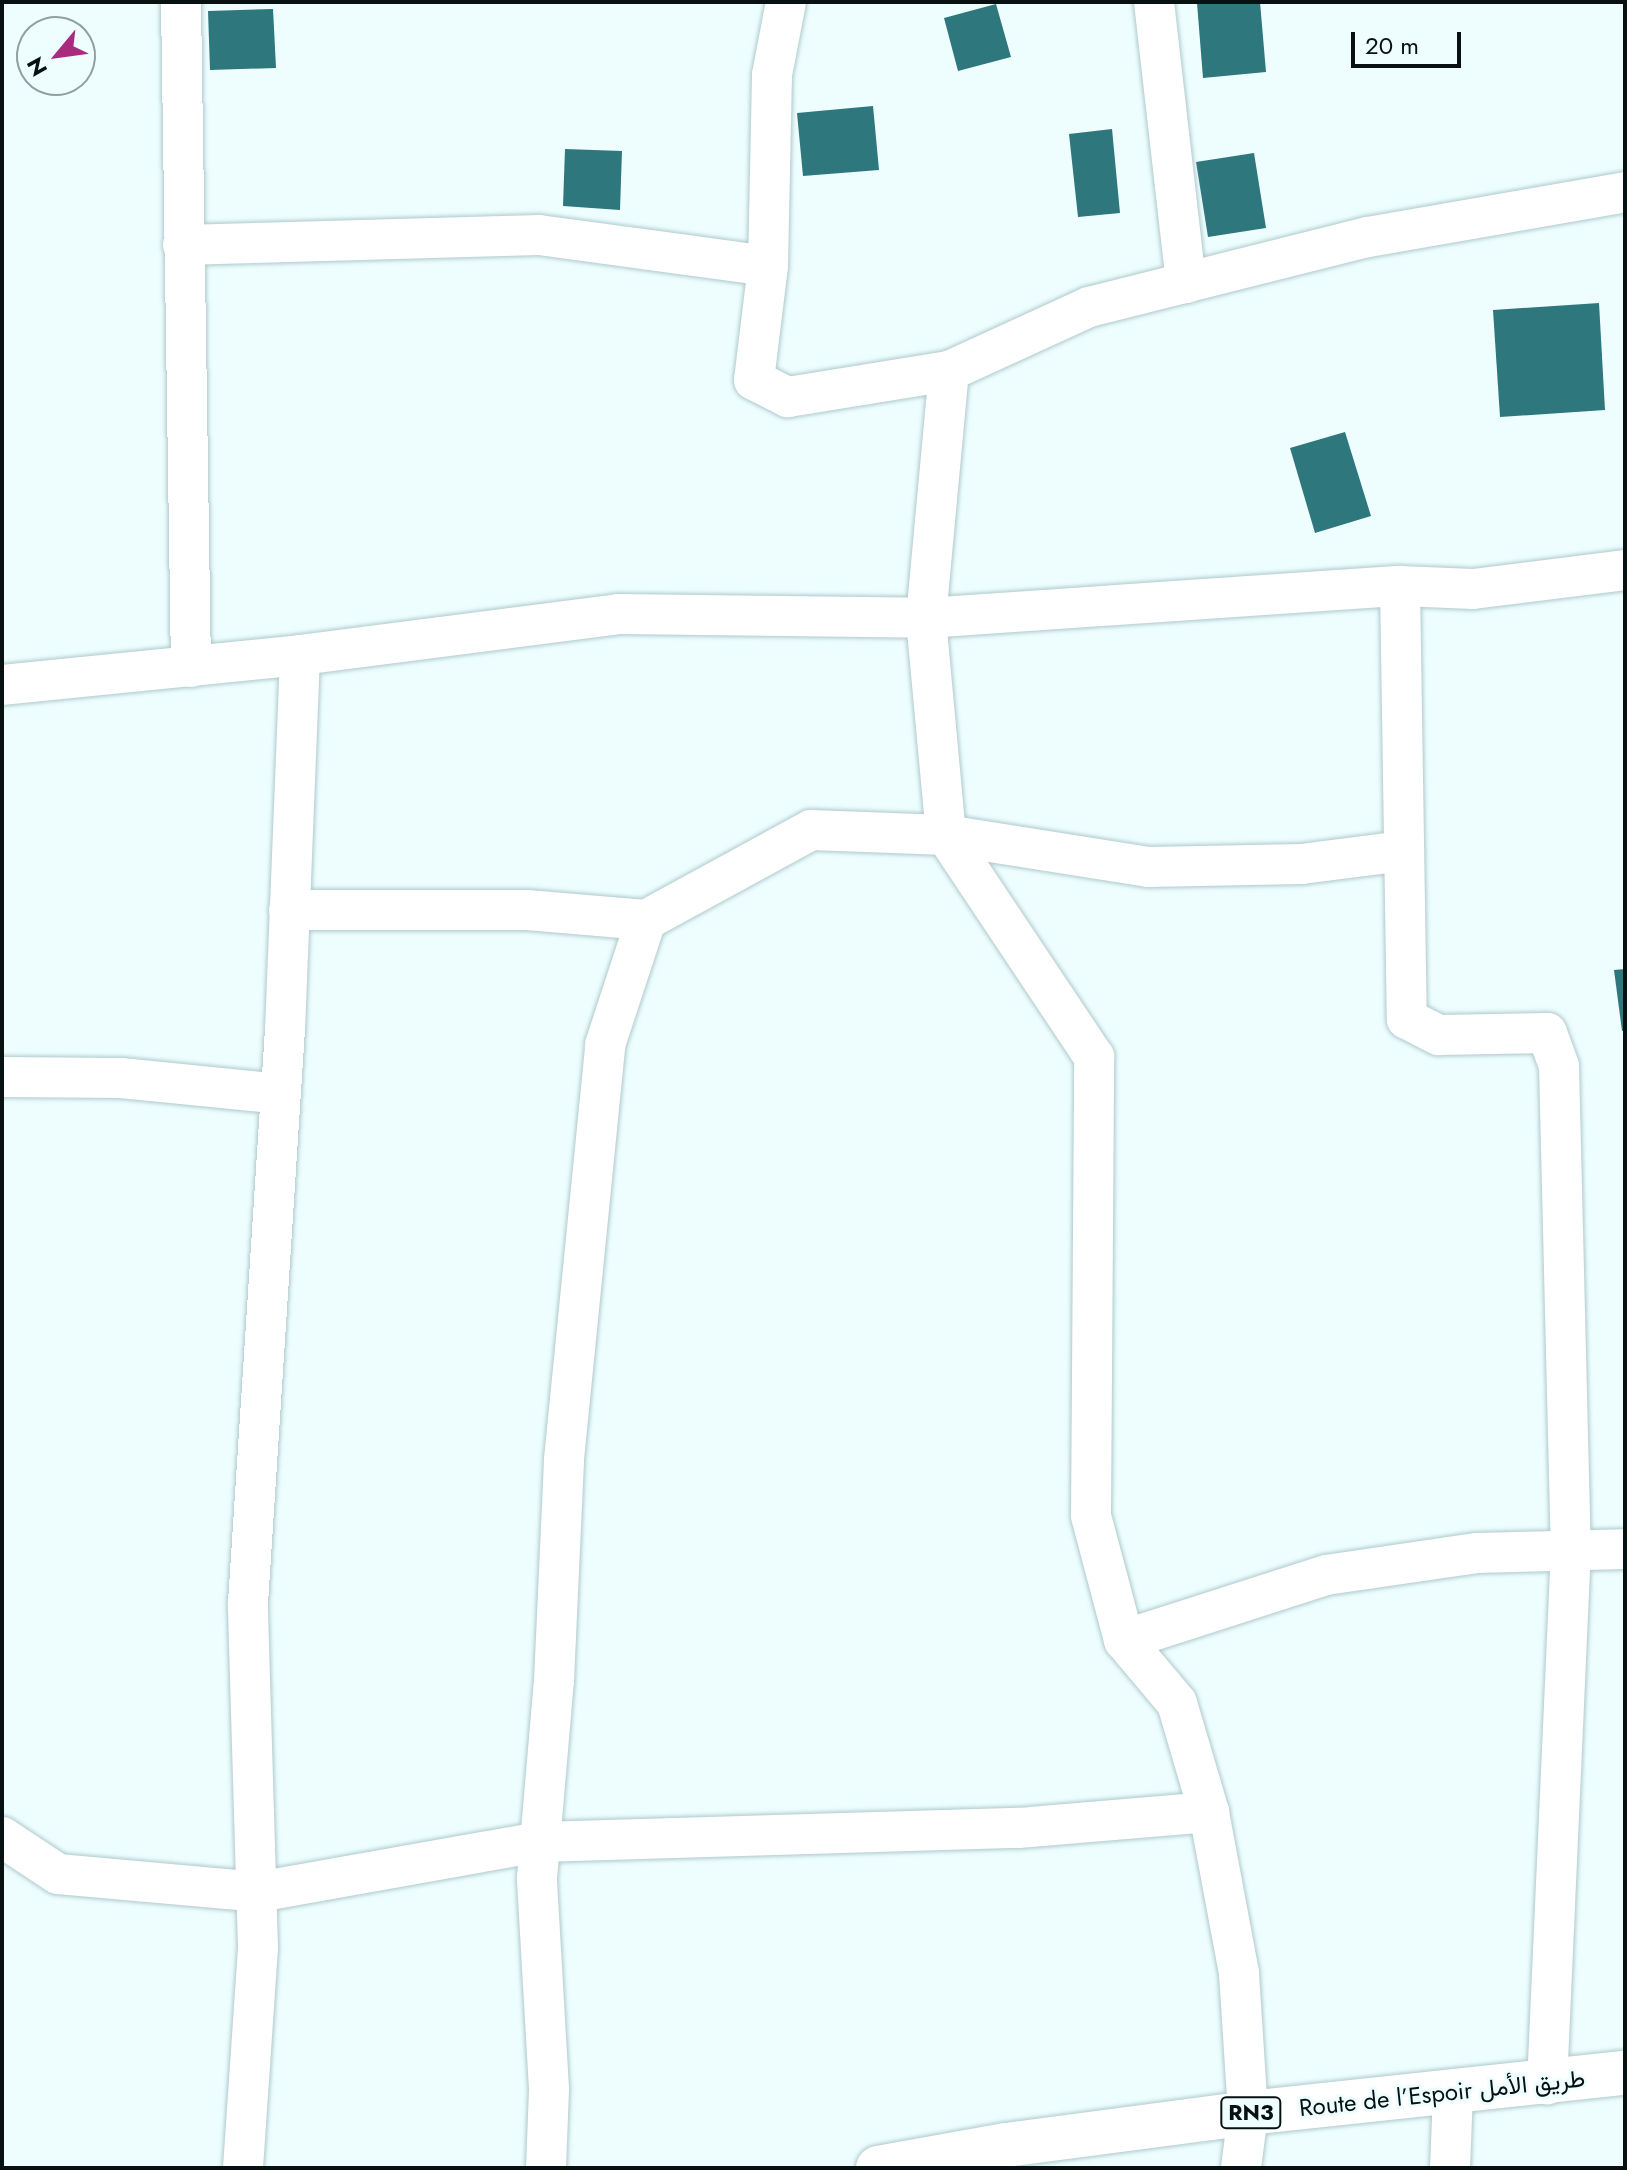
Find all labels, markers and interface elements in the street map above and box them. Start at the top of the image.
north arrow [16,16,96,96]
scale bar [1355,16,1465,66]
text: 20 m [1365,28,1419,63]
text: N [19,51,55,82]
street label: Route de l’Espoir طريق الأمل [1298,2064,1586,2122]
road number: RN3 [1219,2095,1283,2131]

